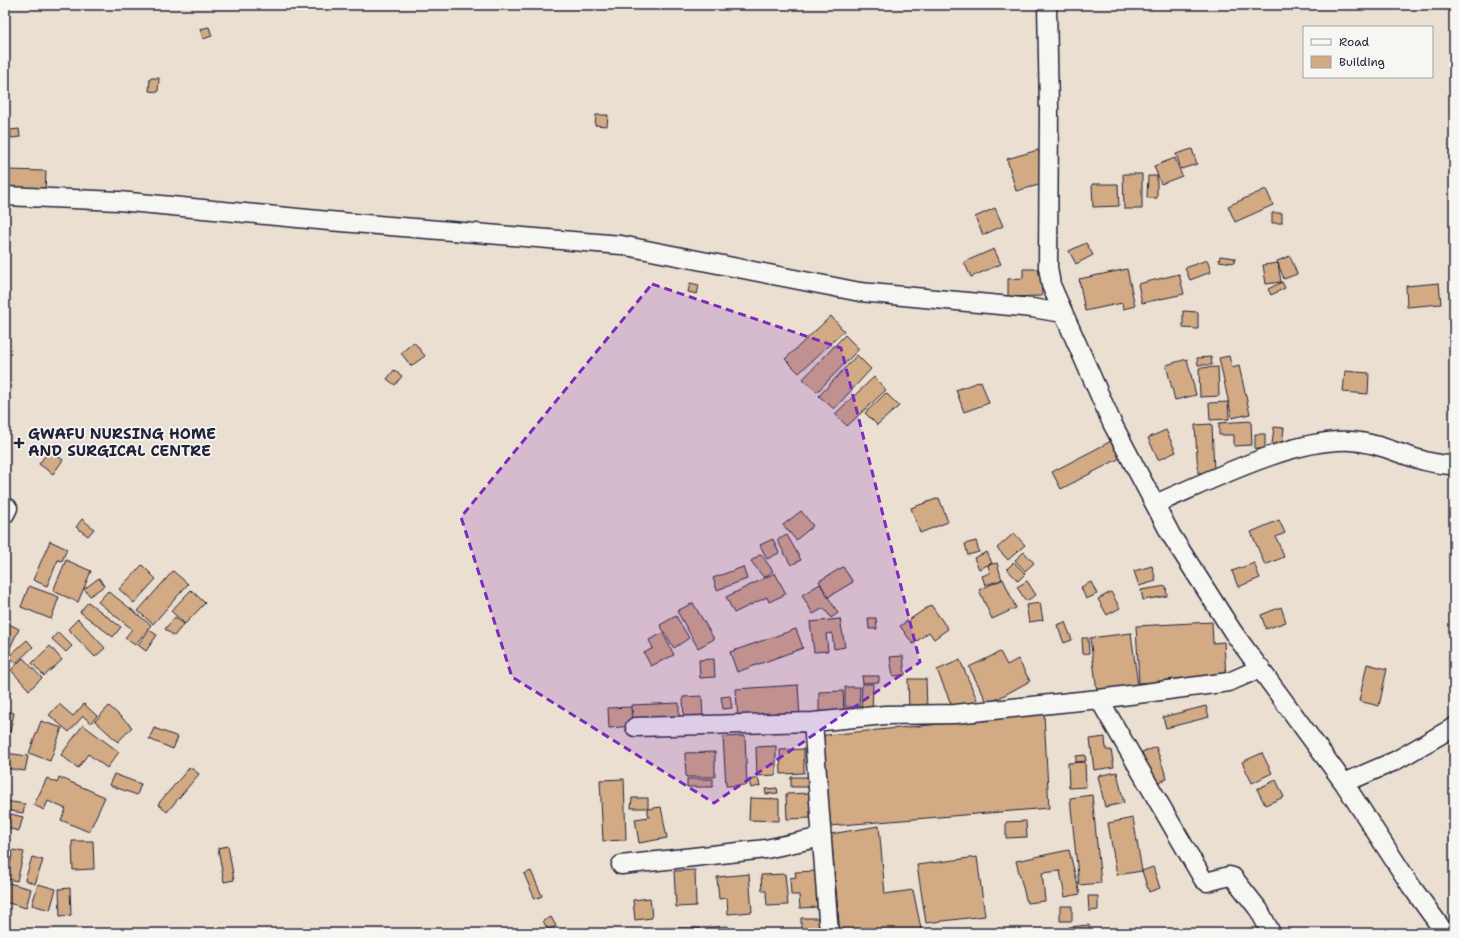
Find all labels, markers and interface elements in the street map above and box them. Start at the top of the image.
legend [1303,26,1433,78]
text: Road [1339,34,1370,50]
text: Building [1339,54,1385,70]
place label: GWAFU NURSING HOME AND SURGICAL CENTRE [28,424,216,461]
marker: GWAFU NURSING HOME AND SURGICAL CENTRE [13,437,25,449]

